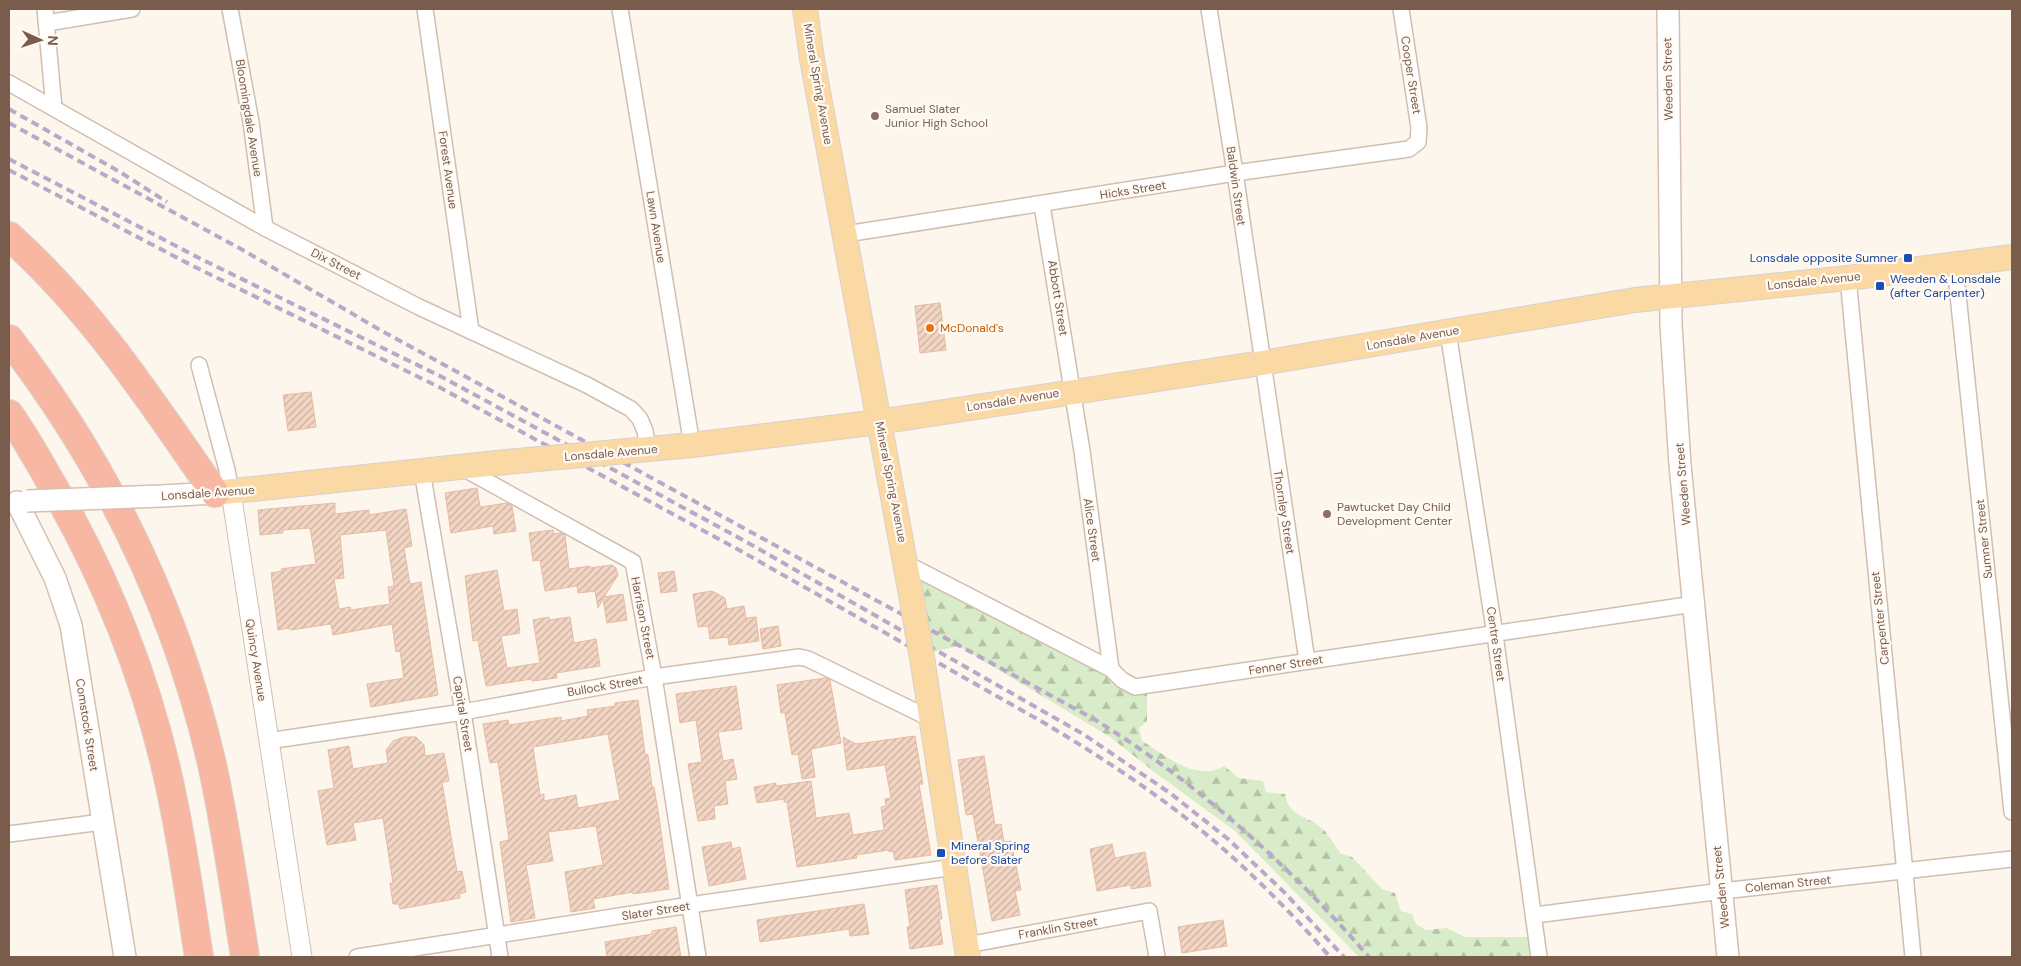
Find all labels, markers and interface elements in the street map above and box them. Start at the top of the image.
north arrow [15,15,65,65]
street label: Mineral Spring Avenue [799,22,837,146]
text: N [44,35,62,46]
street label: Cooper Street [1397,35,1425,115]
street label: Weeden Street [1659,37,1677,121]
street label: Bloomingdale Avenue [232,58,266,178]
place label: Samuel Slater Junior High School [885,101,988,131]
marker: Samuel Slater Junior High School [869,110,881,122]
street label: Forest Avenue [435,130,461,210]
street label: Baldwin Street [1223,145,1250,227]
street label: Hicks Street [1099,177,1168,203]
street label: Lawn Avenue [642,190,670,264]
street label: Dix Street [308,245,364,284]
place label: Lonsdale opposite Sumner [1750,250,1899,266]
marker: Lonsdale opposite Sumner [1902,252,1914,264]
street label: Abbott Street [1044,259,1072,337]
street label: Lonsdale Avenue [1767,268,1862,294]
place label: Weeden & Lonsdale (after Carpenter) [1890,271,2001,301]
marker: Weeden & Lonsdale (after Carpenter) [1874,280,1886,292]
place label: McDonald's [940,320,1004,336]
marker: McDonald's [924,322,936,334]
street label: Lonsdale Avenue [1366,322,1461,354]
street label: Lonsdale Avenue [966,385,1061,415]
street label: Mineral Spring Avenue [871,420,911,544]
street label: Lonsdale Avenue [564,441,659,465]
street label: Weeden Street [1671,442,1695,526]
street label: Thornley Street [1269,469,1299,556]
street label: Lonsdale Avenue [161,482,255,504]
street label: Alice Street [1080,497,1104,563]
street label: Sumner Street [1972,498,1996,580]
place label: Pawtucket Day Child Development Center [1337,499,1453,529]
marker: Pawtucket Day Child Development Center [1321,508,1333,520]
street label: Carpenter Street [1867,570,1893,665]
street label: Harrison Street [627,575,659,661]
street label: Centre Street [1483,606,1509,683]
street label: Quincy Avenue [242,618,270,703]
street label: Fenner Street [1248,651,1325,679]
street label: Bullock Street [566,671,644,701]
street label: Capital Street [449,675,477,753]
street label: Comstock Street [72,677,102,773]
place label: Mineral Spring before Slater [951,838,1030,868]
street label: Weeden Street [1709,845,1733,929]
marker: Mineral Spring before Slater [935,847,947,859]
street label: Coleman Street [1744,871,1832,896]
street label: Slater Street [621,898,692,924]
street label: Franklin Street [1017,913,1099,943]

